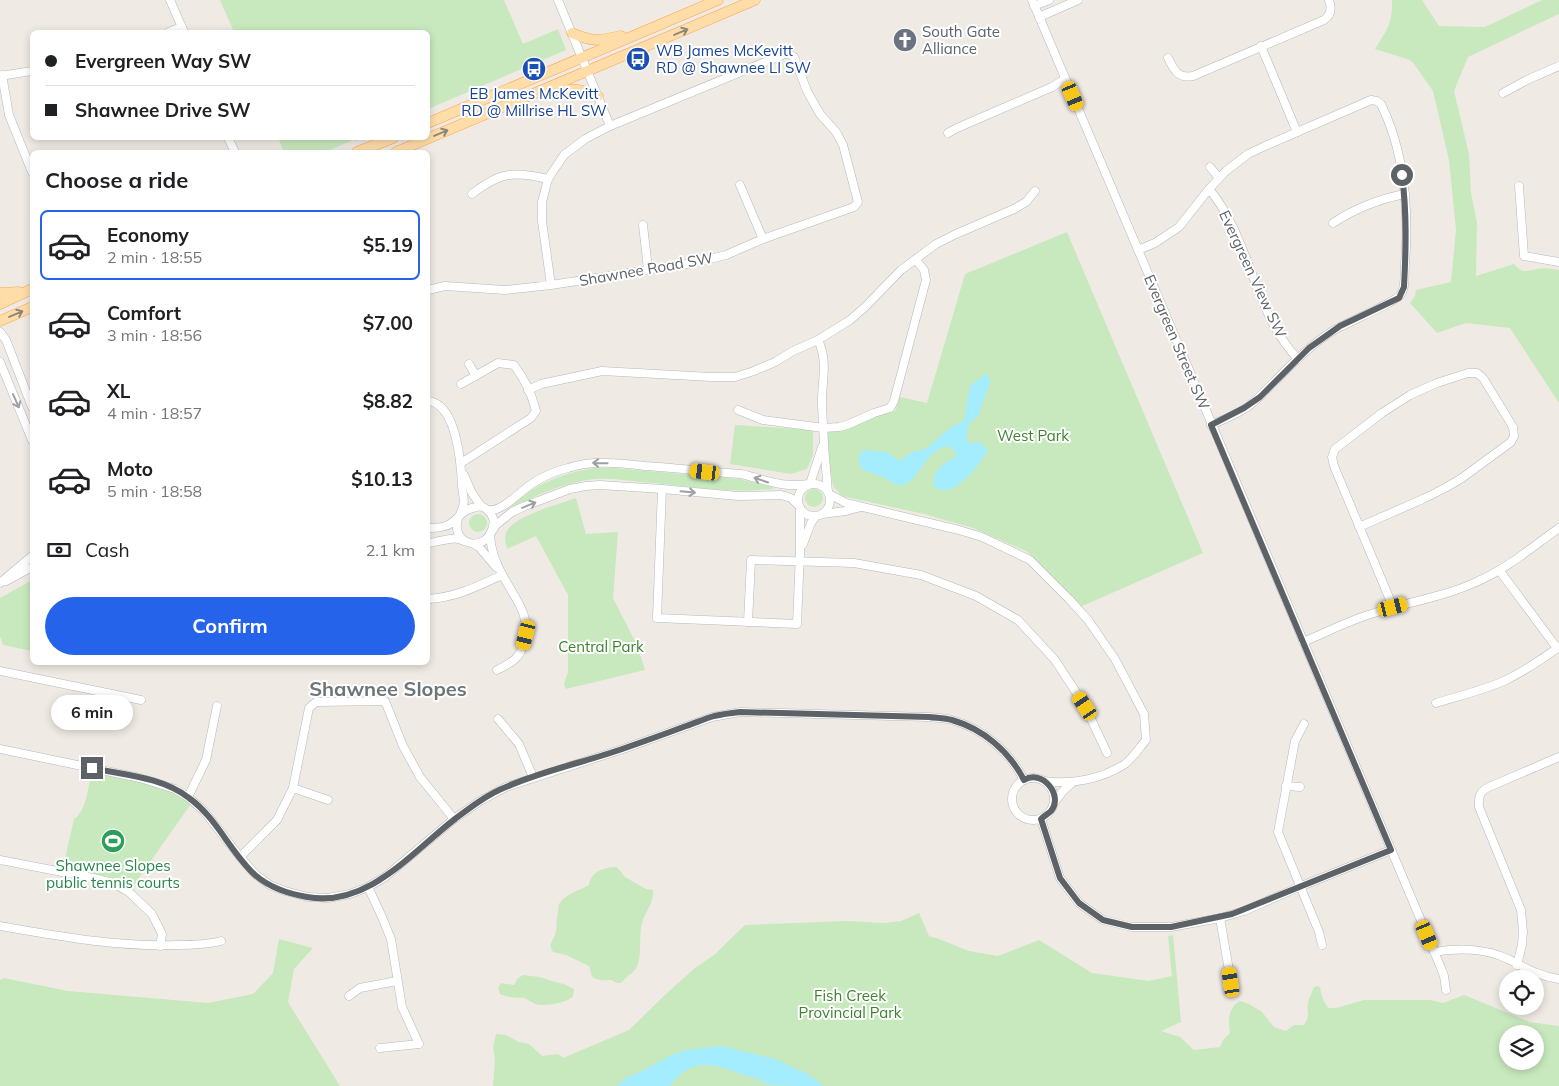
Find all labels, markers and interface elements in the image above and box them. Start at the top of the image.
place label: South Gate Alliance [922,22,1000,58]
one-way arrow [673,26,688,36]
church icon: South Gate Alliance [892,27,918,53]
place label: WB James McKevitt RD @ Shawnee LI SW [656,41,811,77]
bus stop icon: WB James McKevitt RD @ Shawnee LI SW [625,46,651,72]
text: Evergreen Way SW [75,49,251,73]
bus stop icon: EB James McKevitt RD @ Millrise HL SW [521,56,547,82]
car [1060,79,1085,113]
place label: EB James McKevitt RD @ Millrise HL SW [461,84,607,120]
text: Shawnee Drive SW [75,98,251,122]
one-way arrow [433,128,448,138]
route start [1391,164,1413,186]
text: Choose a ride [45,166,188,194]
street label: Evergreen View SW [1215,207,1291,341]
icon: car [47,223,92,268]
text: Economy [107,223,189,247]
text: $5.19 [363,233,413,257]
text: 2 min · 18:55 [107,247,202,267]
street label: Shawnee Road SW [578,248,715,290]
street label: Evergreen Street SW [1140,272,1214,413]
icon: car [47,301,92,346]
text: Comfort [107,301,181,325]
one-way arrow [8,308,23,318]
text: $7.00 [363,311,413,335]
text: 3 min · 18:56 [107,325,202,345]
icon: car [47,379,92,424]
text: XL [107,379,130,403]
text: $8.82 [363,389,413,413]
one-way arrow [11,393,21,408]
text: 4 min · 18:57 [107,403,202,423]
park label: West Park [997,426,1069,445]
icon: car [47,457,92,502]
text: Moto [107,457,153,481]
one-way arrow [592,458,608,468]
car [689,463,720,481]
text: $10.13 [351,467,413,491]
one-way arrow [754,475,770,484]
text: 5 min · 18:58 [107,481,202,501]
one-way arrow [680,487,696,496]
one-way arrow [521,499,536,509]
icon: cash [45,536,73,564]
text: Cash [85,538,130,562]
text: 2.1 km [366,540,415,560]
car [1376,596,1409,618]
button: Confirm [45,597,415,655]
car [515,619,536,651]
park label: Central Park [558,637,644,656]
district label: Shawnee Slopes [309,676,467,701]
car [1070,689,1099,723]
callout: 6 min [51,696,133,730]
text: 6 min [71,702,113,722]
route end [81,757,103,779]
sports icon: Shawnee Slopes public tennis courts [100,828,126,854]
place label: Shawnee Slopes public tennis courts [46,856,180,892]
car [1414,918,1439,952]
car [1221,966,1240,998]
map controls [1499,970,1544,1070]
button: locate [1499,970,1544,1015]
park label: Fish Creek Provincial Park [799,986,902,1022]
button: layers [1499,1025,1544,1070]

